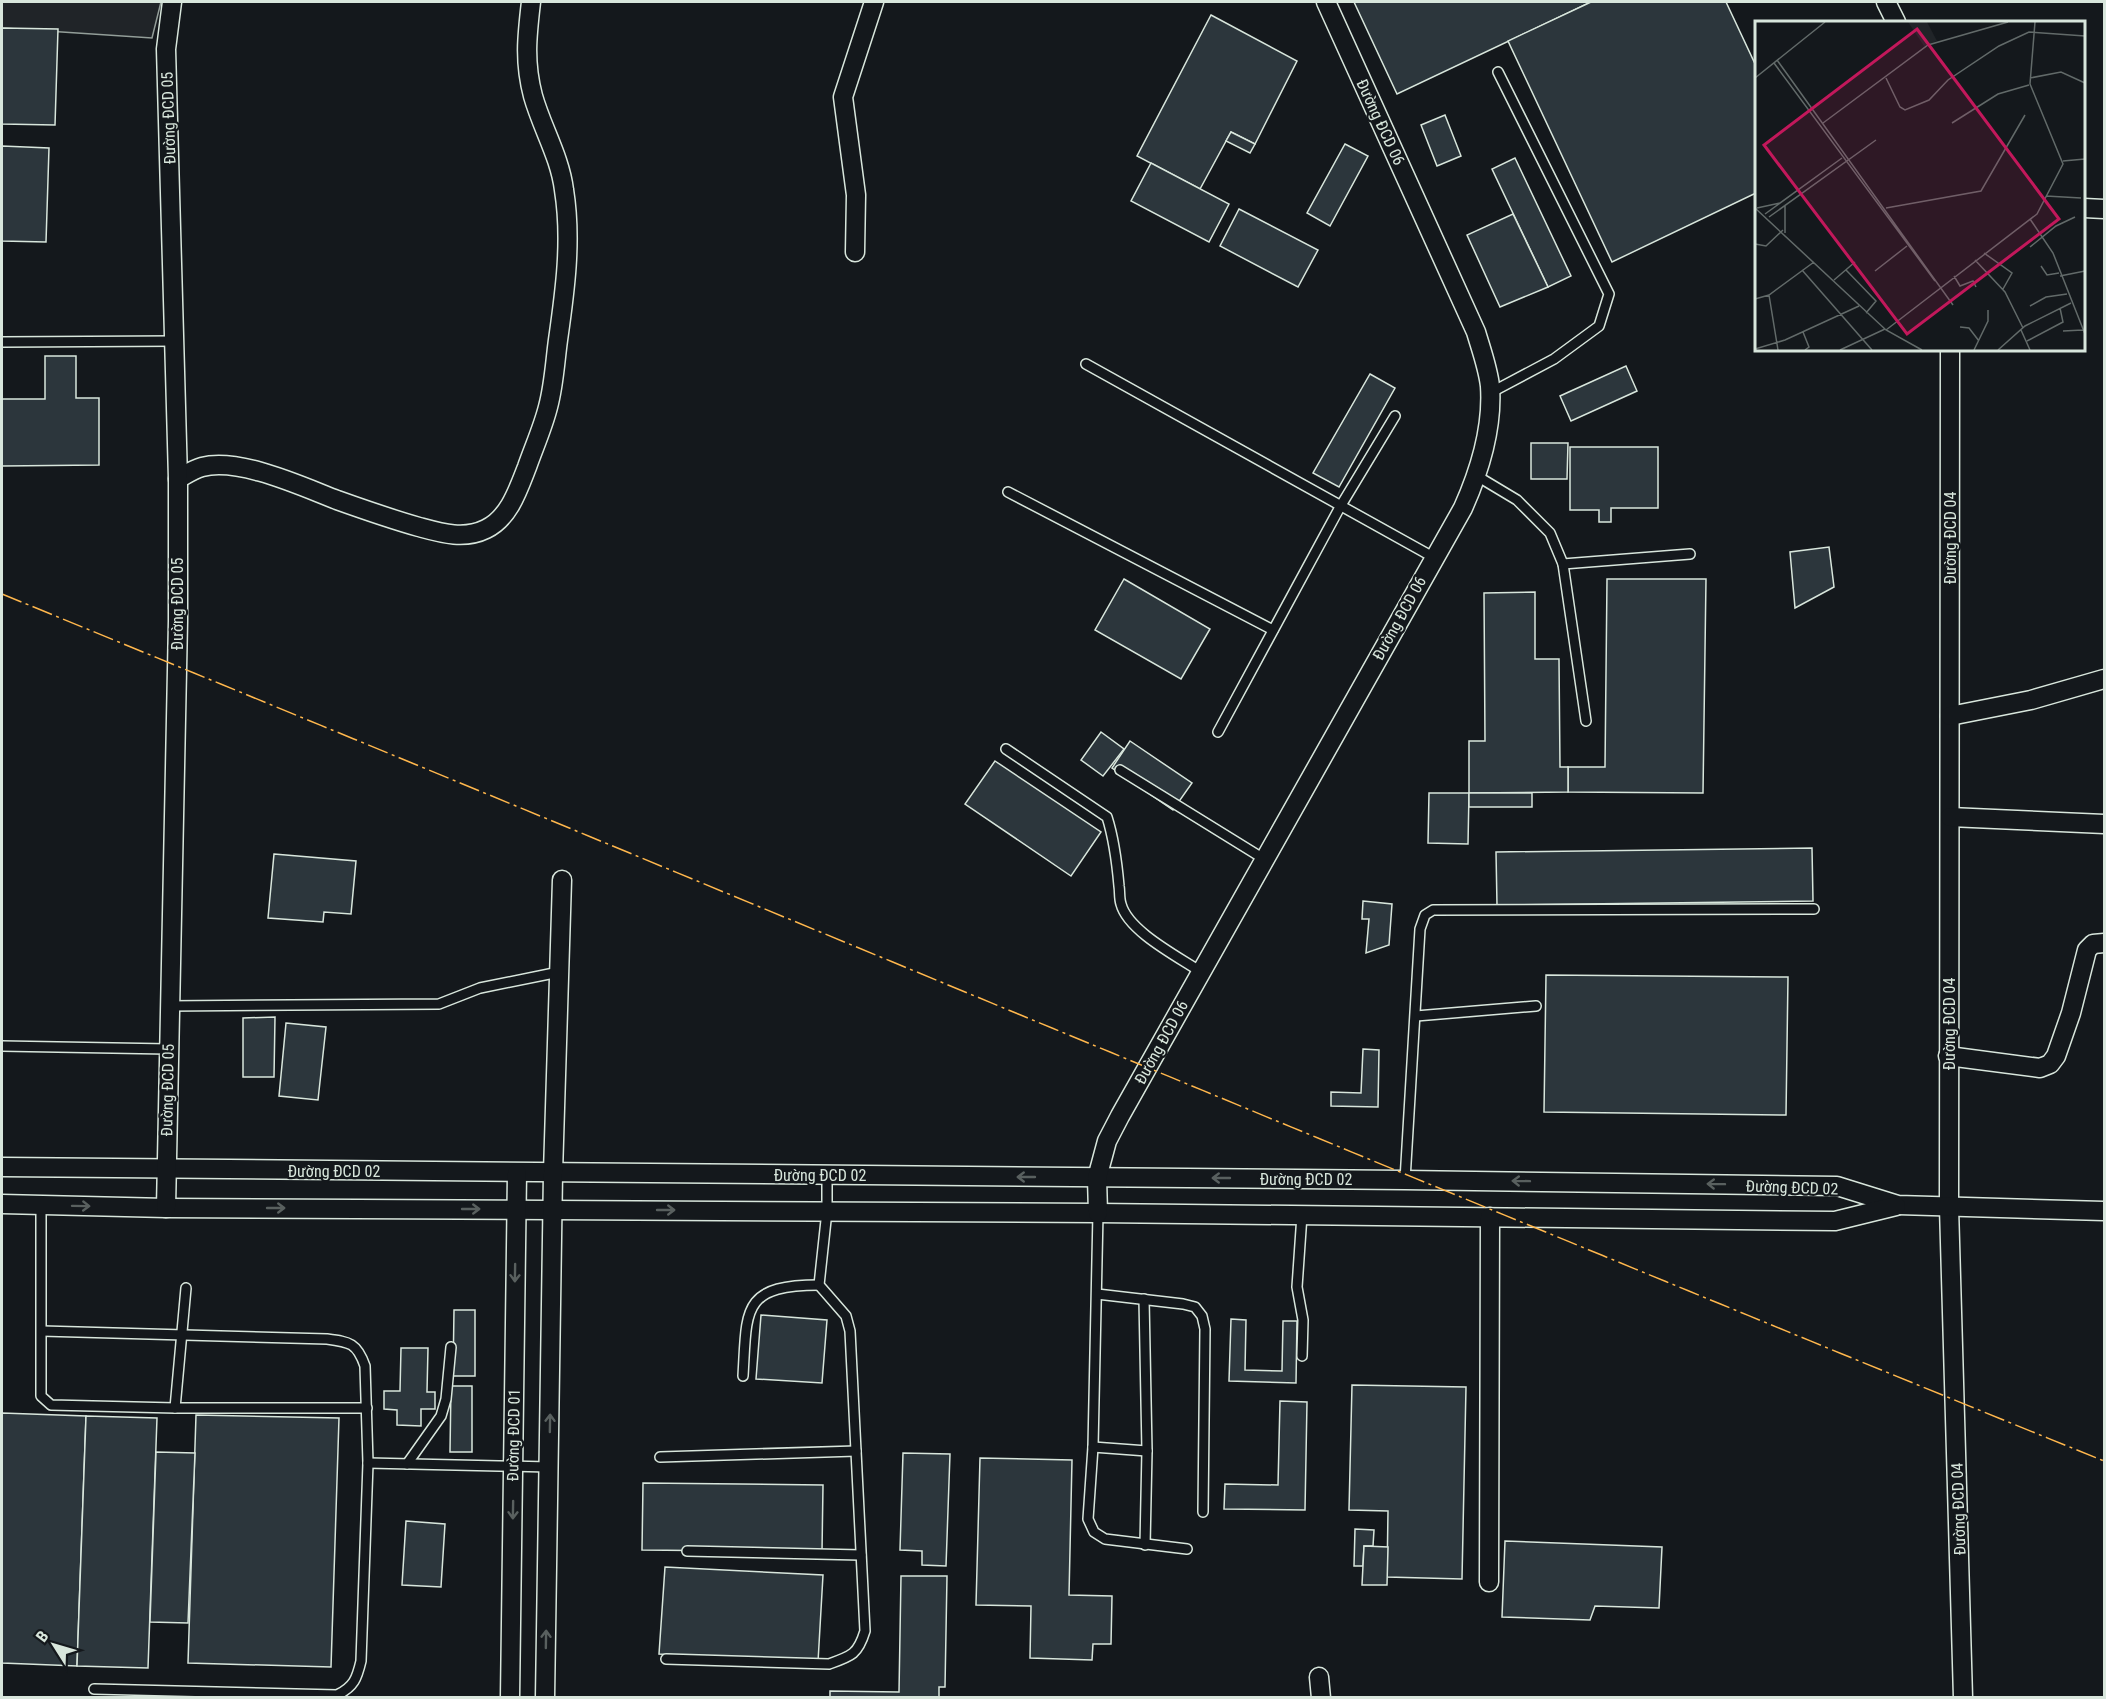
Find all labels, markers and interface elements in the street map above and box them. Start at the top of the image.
inset map [1755,21,2085,351]
street label: Đường ĐCD 05 [157,71,180,165]
street label: Đường ĐCD 06 [1352,76,1409,168]
street label: Đường ĐCD 04 [1941,492,1960,584]
street label: Đường ĐCD 05 [168,558,187,650]
street label: Đường ĐCD 06 [1369,573,1430,663]
street label: Đường ĐCD 04 [1940,978,1959,1070]
street label: Đường ĐCD 06 [1131,997,1192,1087]
street label: Đường ĐCD 05 [157,1043,178,1136]
street label: Đường ĐCD 02 [288,1162,380,1181]
street label: Đường ĐCD 02 [774,1166,866,1185]
street label: Đường ĐCD 02 [1260,1170,1352,1189]
one-way arrow [1017,1171,1037,1183]
one-way arrow [1212,1173,1232,1184]
one-way arrow [1512,1176,1532,1187]
street label: Đường ĐCD 02 [1745,1176,1839,1199]
one-way arrow [1707,1179,1727,1190]
one-way arrow [70,1200,90,1212]
one-way arrow [265,1202,285,1214]
one-way arrow [460,1203,480,1215]
one-way arrow [655,1204,675,1216]
one-way arrow [509,1263,521,1283]
street label: Đường ĐCD 01 [503,1389,524,1481]
one-way arrow [544,1414,556,1434]
street label: Đường ĐCD 04 [1947,1462,1970,1556]
one-way arrow [507,1500,518,1520]
north arrow [24,1615,84,1675]
text: B [32,1627,53,1646]
one-way arrow [540,1630,552,1650]

